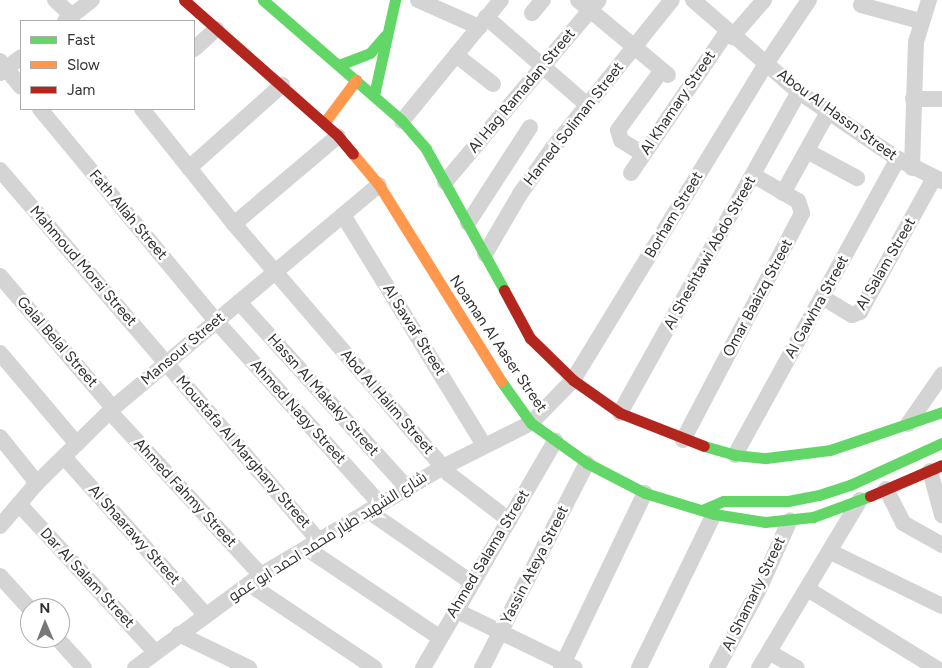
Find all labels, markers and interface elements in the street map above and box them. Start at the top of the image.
legend [20,20,195,110]
street label: Al Hag Ramadan Street [465,25,579,157]
text: Fast [67,31,95,49]
street label: Al Khamary Street [637,48,719,158]
text: Slow [67,56,100,74]
street label: Hamed Soliman Street [520,59,628,189]
street label: Abou Al Hassn Street [774,65,900,165]
text: Jam [67,81,95,99]
street label: Fath Allah Street [85,166,171,264]
street label: Borham Street [641,169,707,261]
street label: Al Sheshtawi Abdo Street [660,173,760,333]
street label: Mahmoud Morsi Street [26,202,140,330]
street label: Al Salam Street [852,215,920,313]
street label: Omar Baaizq Street [719,236,797,360]
street label: Al Gawhra Street [781,252,853,362]
street label: Noaman Al Aaser Street [445,272,551,416]
street label: Al Sawaf Street [379,281,449,379]
street label: Galal Belal Street [13,293,101,391]
street label: Mansour Street [138,309,228,389]
street label: Hassn Al Makaky Street [263,330,383,460]
street label: Abd Al Halim Street [337,346,437,458]
street label: Ahmed Nagy Street [247,356,349,468]
street label: Moustafa Al Marghany Street [172,372,314,532]
street label: Ahmed Fahmy Street [130,435,240,551]
street label: شارع الشهيد طيار محمد احمد ابو عمو [226,468,430,606]
street label: Al Shaarawy Street [84,481,184,589]
street label: Ahmed Salama Street [443,487,533,621]
street label: Yassin Ateya Street [497,503,573,627]
street label: Dar Al Salam Street [36,524,138,632]
street label: Al Shamarly Street [719,534,789,654]
north arrow [20,598,70,648]
text: N [39,600,50,617]

